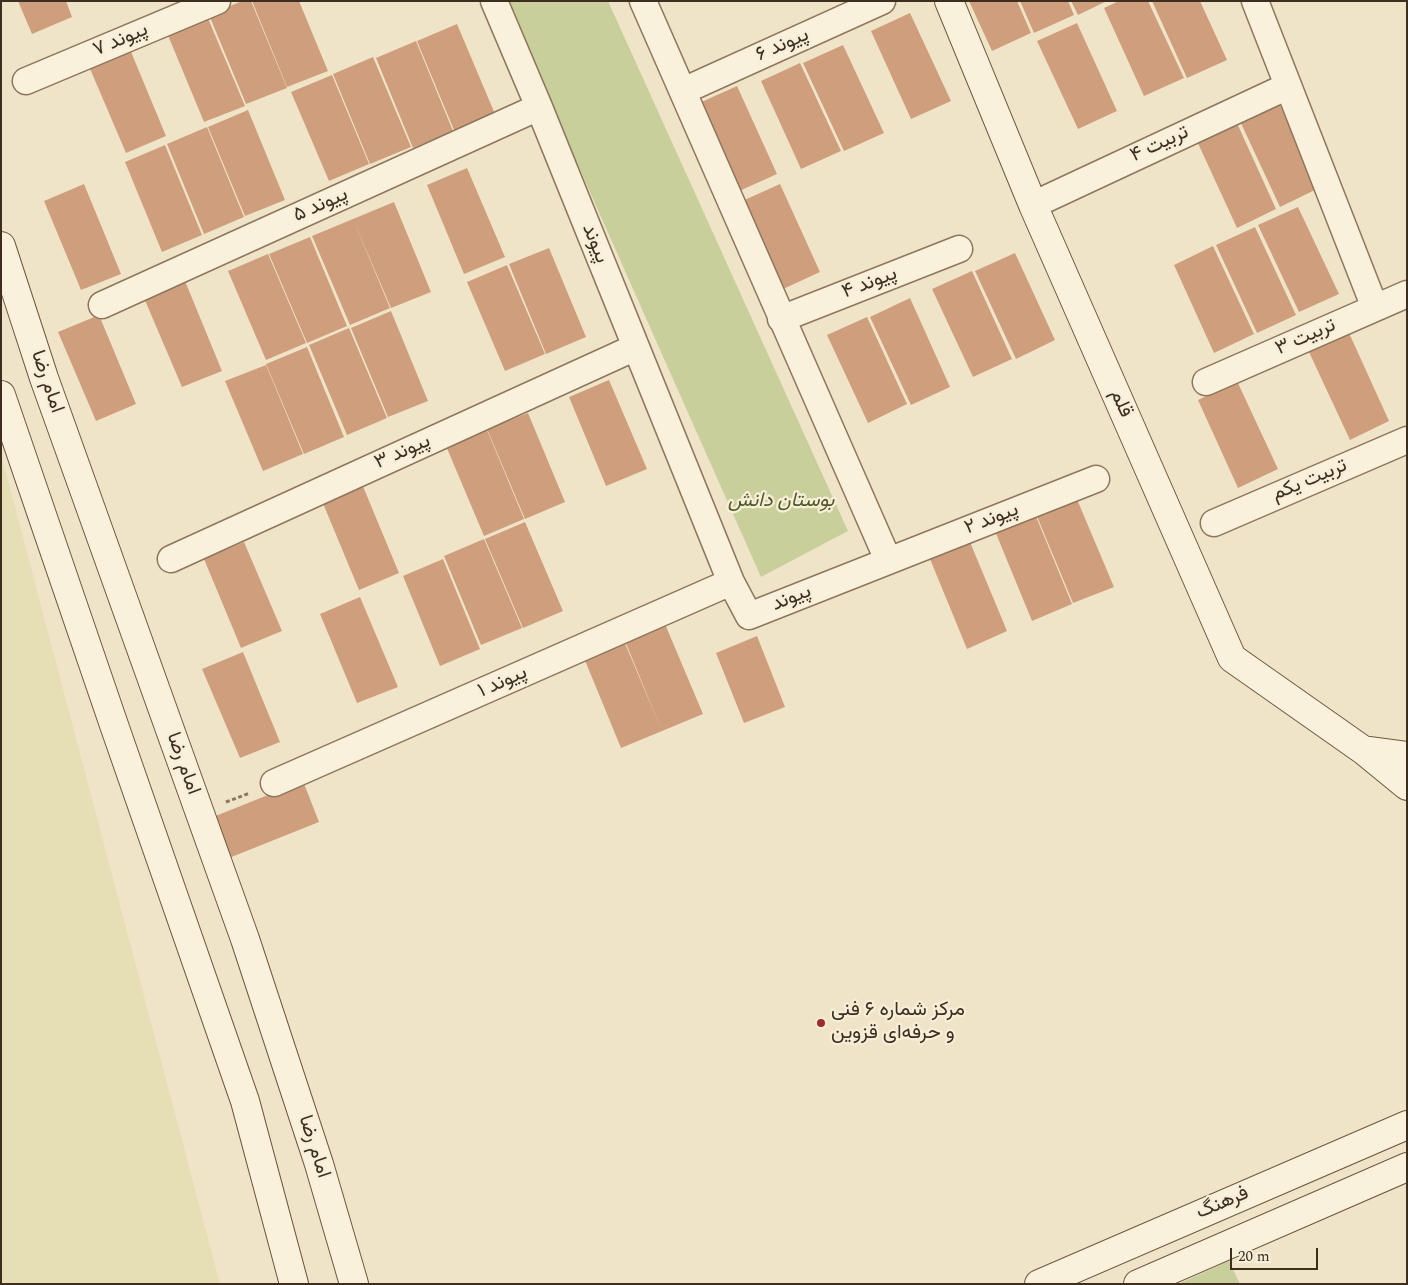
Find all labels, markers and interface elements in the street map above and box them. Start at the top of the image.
street label: پیوند ۷ [90,19,152,63]
street label: پیوند ۶ [753,24,813,68]
street label: تربیت ۴ [1127,121,1193,169]
street label: پیوند ۵ [290,183,352,229]
street label: پیوند [575,221,613,267]
street label: پیوند ۴ [839,263,901,305]
street label: تربیت ۳ [1272,314,1340,362]
street label: امام رضا [24,348,68,416]
street label: قلم [1103,386,1137,422]
street label: پیوند ۳ [371,430,435,476]
street label: تربیت یکم [1269,454,1351,508]
park label: بوستان دانش [728,490,834,514]
street label: پیوند ۲ [962,499,1022,541]
street label: پیوند [769,580,815,618]
street label: پیوند ۱ [475,662,531,704]
street label: امام رضا [160,730,204,798]
place label: مرکز شماره ۶ فنی و حرفه‌ای قزوین [831,999,965,1046]
marker: مرکز شماره ۶ فنی و حرفه‌ای قزوین [815,1017,827,1029]
street label: امام رضا [292,1113,334,1181]
street label: فرهنگ [1193,1182,1253,1226]
scale bar [1233,1238,1320,1270]
text: 20 m [1238,1245,1270,1268]

